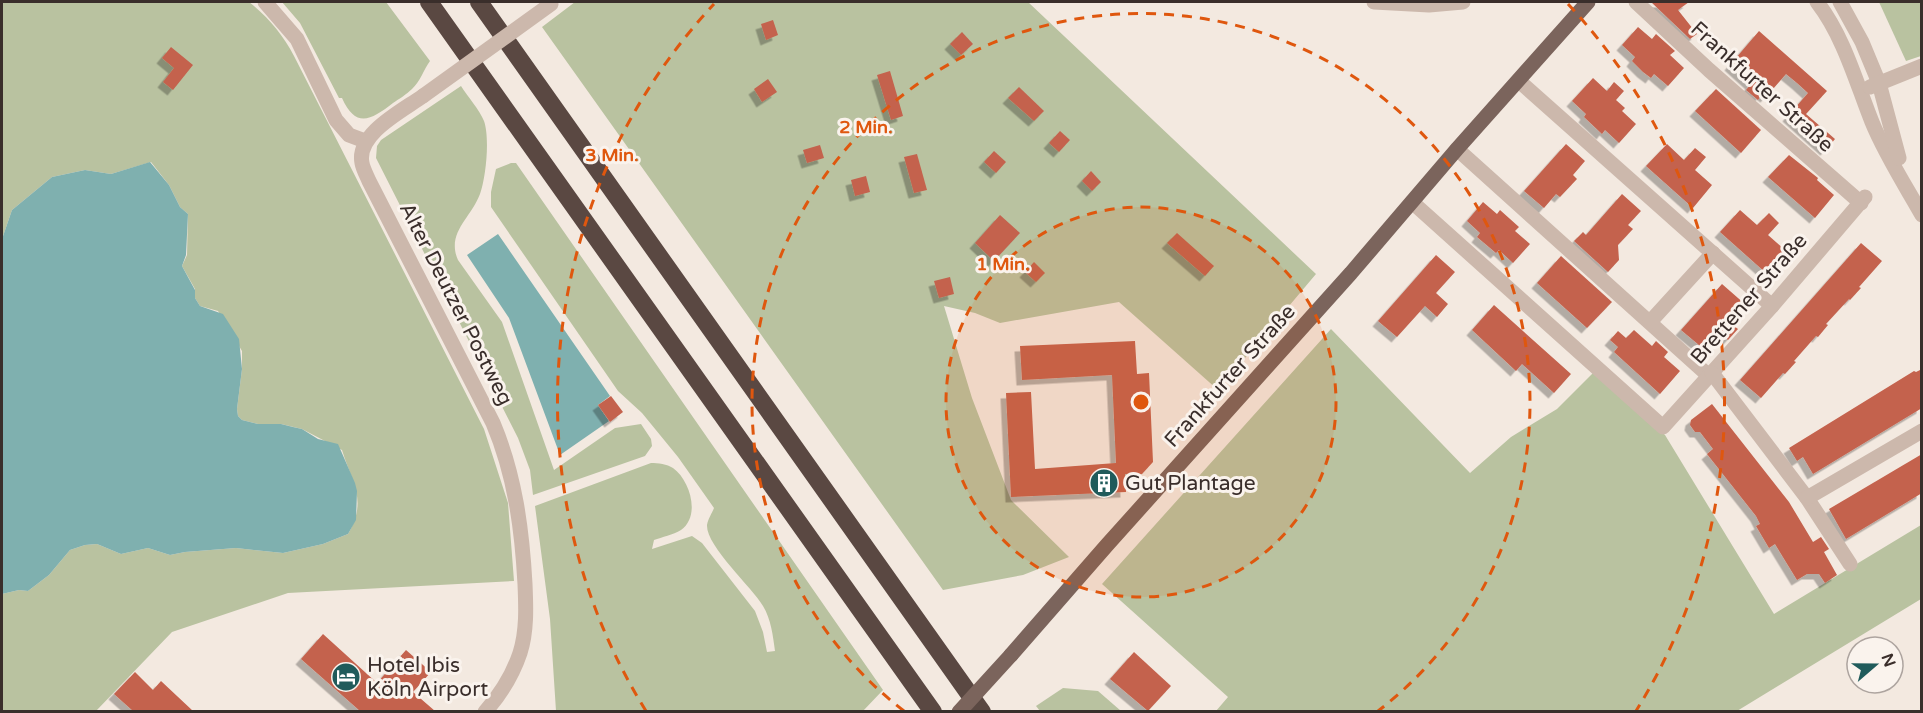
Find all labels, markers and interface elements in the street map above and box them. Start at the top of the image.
street label: Frankfurter Straße [1685,16,1839,158]
text: 2 Min. [839,116,893,138]
text: 3 Min. [585,144,639,166]
street label: Alter Deutzer Postweg [394,198,518,410]
street label: Brettener Straße [1685,228,1813,369]
text: 1 Min. [976,253,1030,275]
street label: Frankfurter Straße [1159,299,1301,453]
centre of rings [1131,392,1151,412]
building icon: Gut Plantage [1088,467,1120,499]
place label: Gut Plantage [1125,471,1256,496]
north arrow [1845,635,1905,695]
text: N [1877,651,1900,670]
place label: Hotel Ibis Köln Airport [367,653,488,702]
hotel icon: Hotel Ibis Köln Airport [330,661,362,693]

